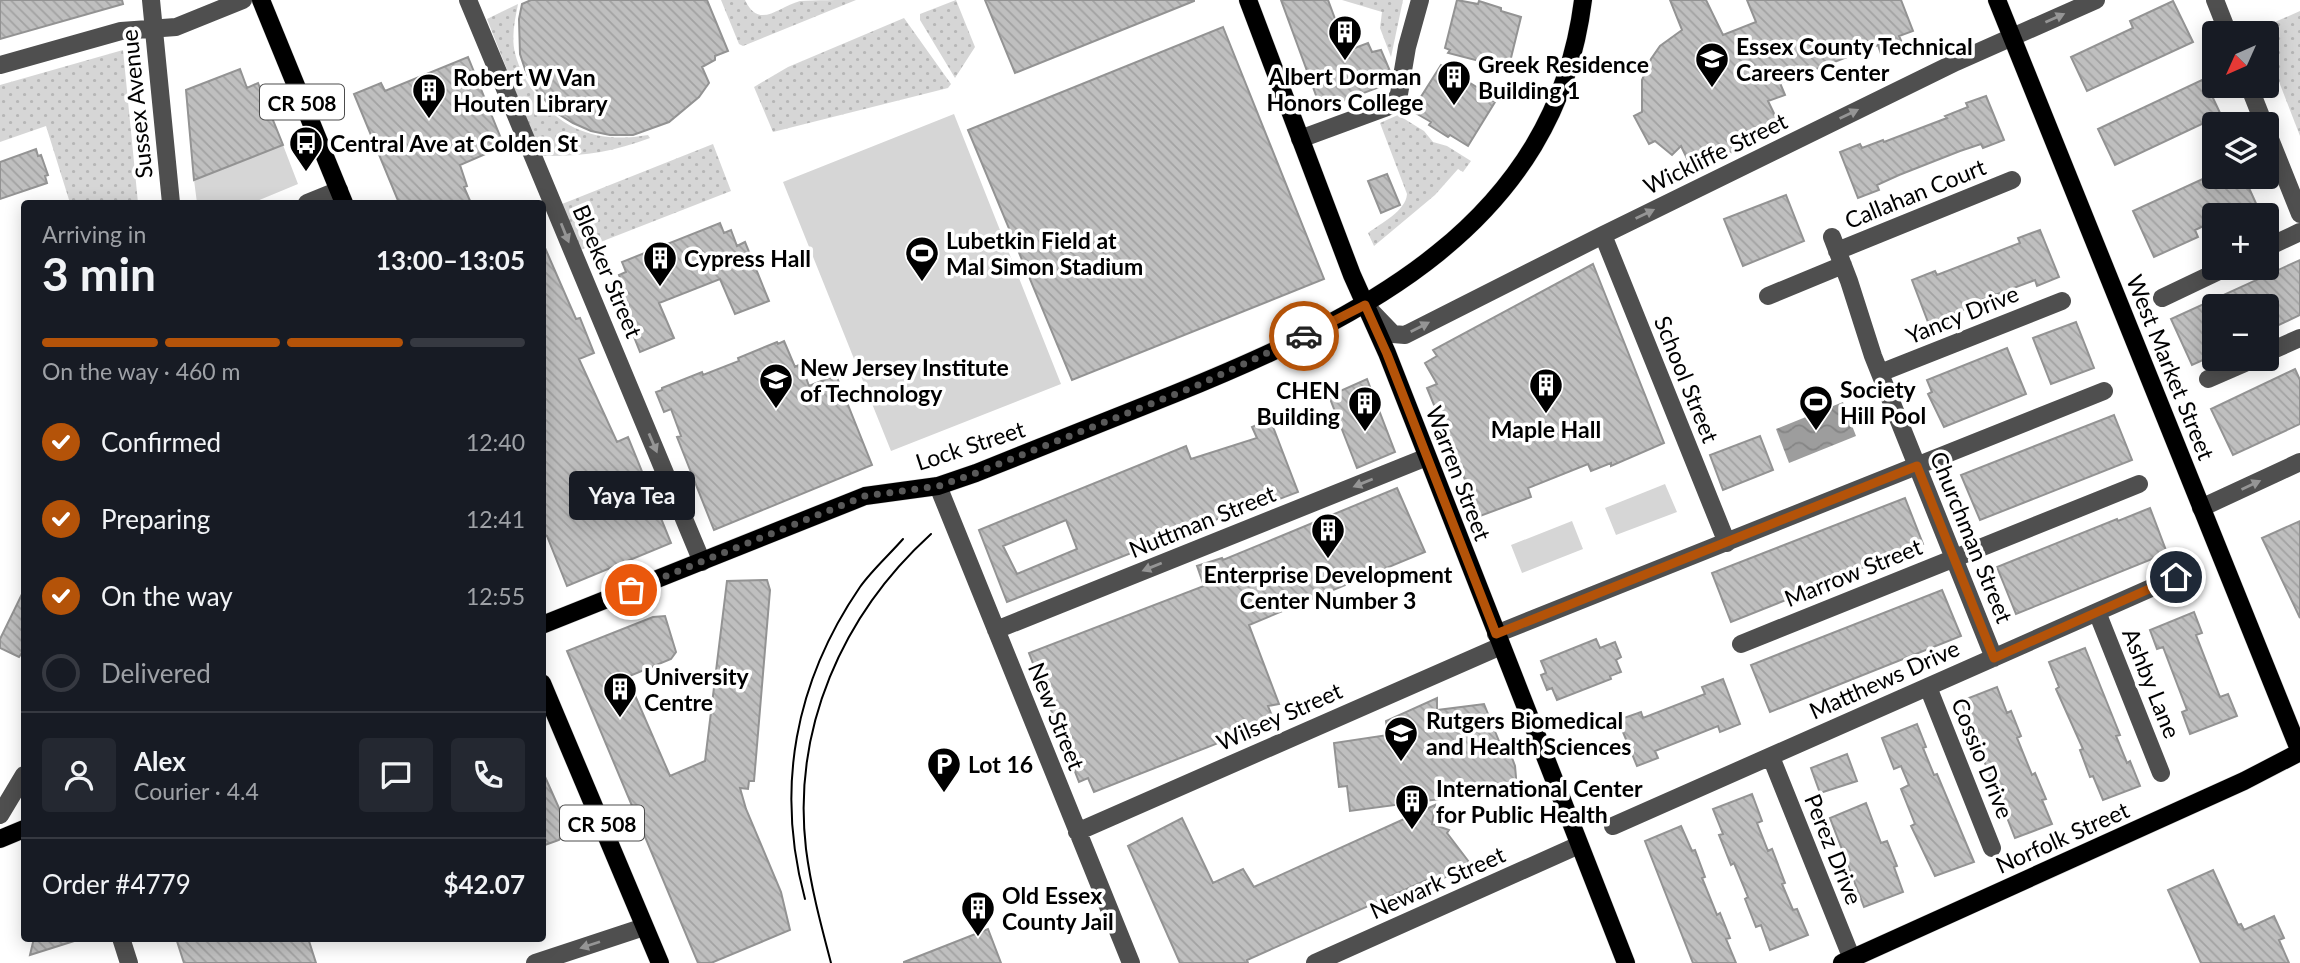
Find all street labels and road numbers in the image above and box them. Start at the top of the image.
street label: Sussex Avenue [114,28,158,180]
road number: CR 508 [260,84,344,119]
street label: Wickliffe Street [1639,106,1792,200]
street label: Callahan Court [1840,152,1990,234]
street label: Bleeker Street [567,200,649,342]
street label: West Market Street [2121,270,2221,464]
street label: Yancy Drive [1902,279,2022,349]
street label: School Street [1649,312,1725,447]
street label: Warren Street [1421,402,1498,545]
street label: Lock Street [912,414,1029,476]
street label: Churchman Street [1925,447,2019,627]
street label: Nuttman Street [1125,479,1280,563]
street label: Marrow Street [1780,531,1926,612]
street label: Ashby Lane [2117,624,2187,742]
street label: Matthews Drive [1805,633,1963,725]
street label: New Street [1023,658,1091,774]
street label: Wilsey Street [1212,676,1347,756]
street label: Cossio Drive [1946,694,2020,822]
street label: Perez Drive [1799,790,1869,908]
street label: Norfolk Street [1991,795,2134,879]
road number: CR 508 [560,806,644,840]
street label: Newark Street [1365,839,1510,924]

